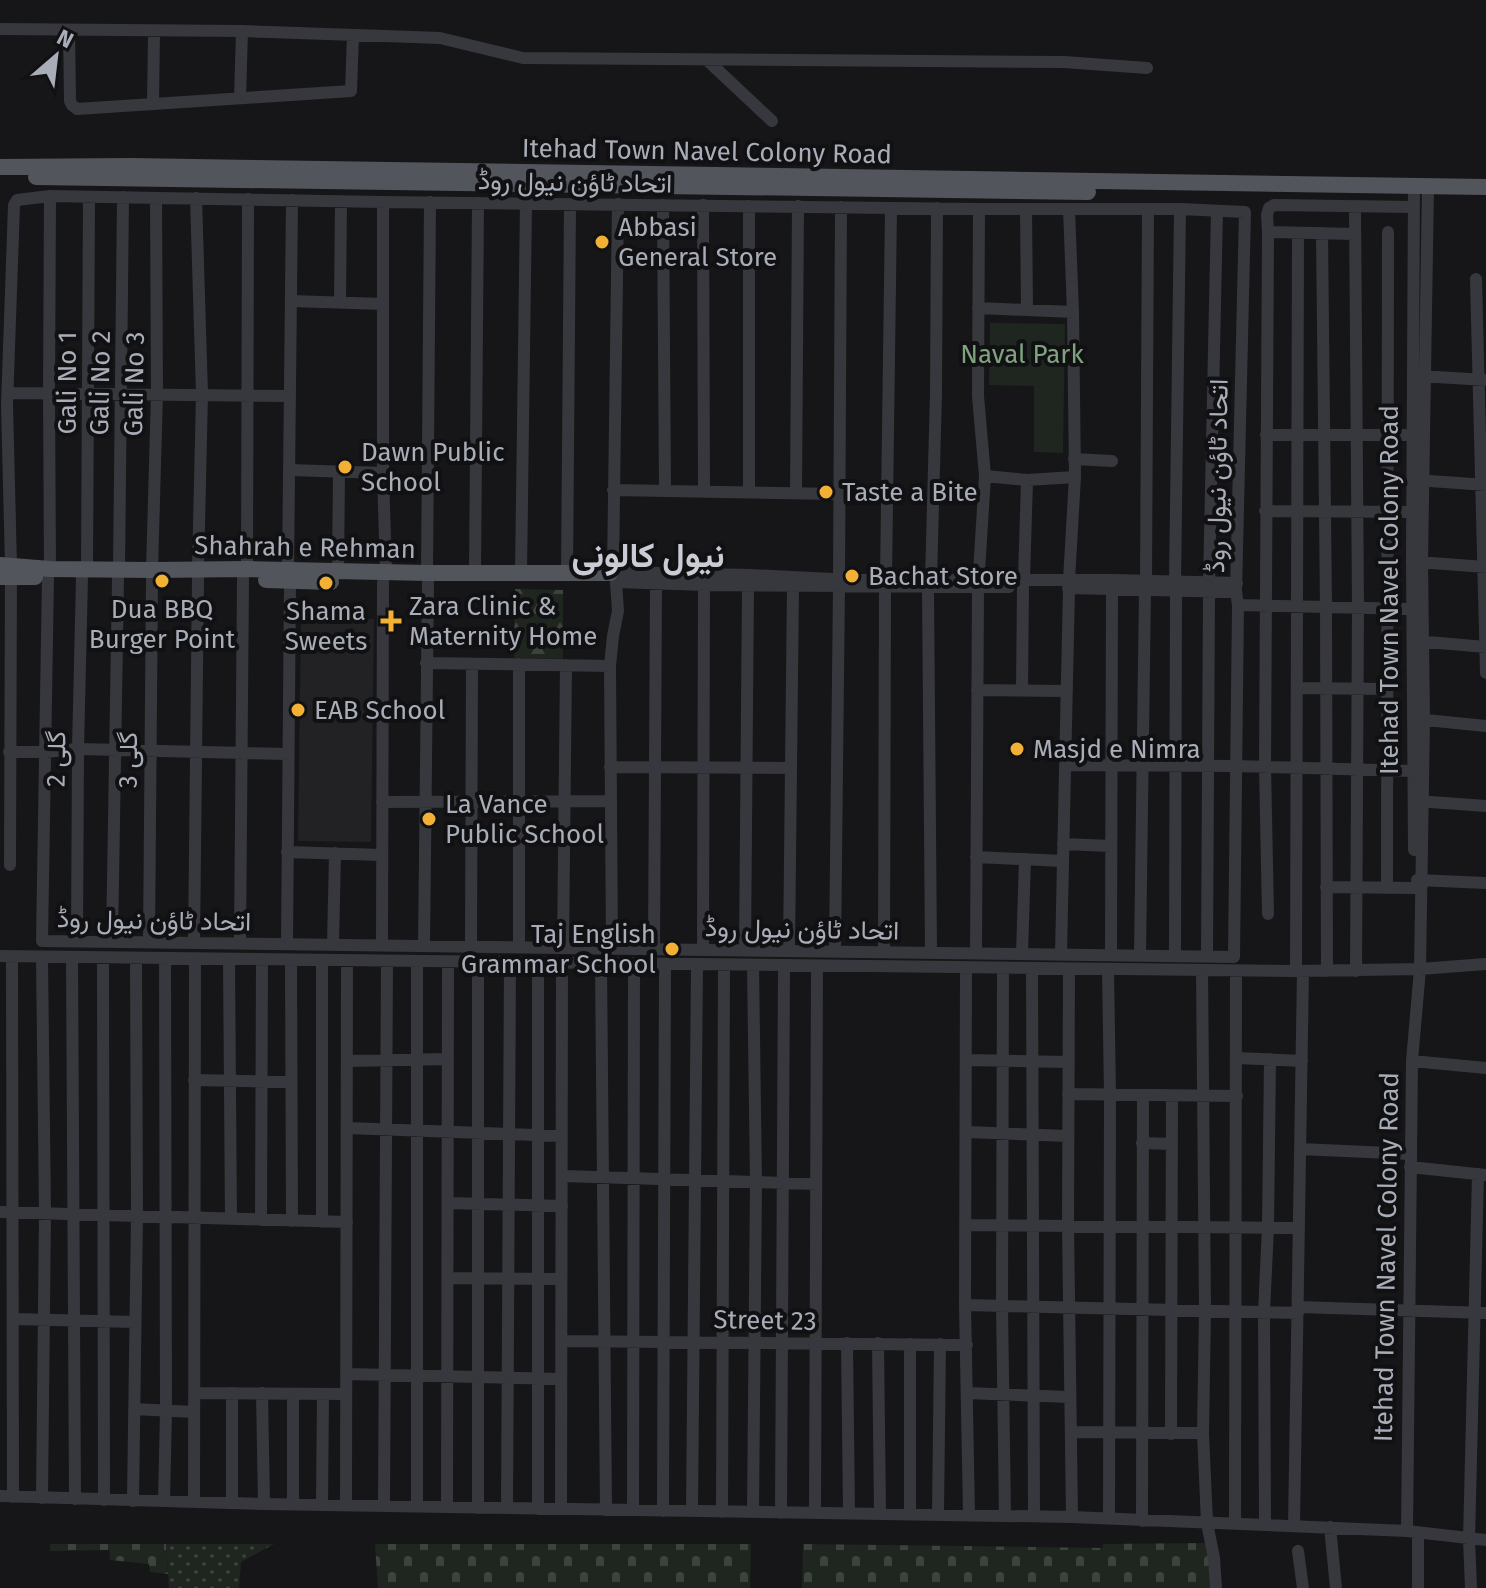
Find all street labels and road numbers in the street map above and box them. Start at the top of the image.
street label: Itehad Town Navel Colony Road [522,133,892,170]
street label: اتحاد ٹاؤن نیول روڈ [478,165,672,200]
street label: Gali No 2 [84,330,117,436]
street label: Gali No 1 [52,331,83,435]
street label: Gali No 3 [118,331,151,437]
street label: اتحاد ٹاؤن نیول روڈ [1200,379,1235,573]
street label: Itehad Town Navel Colony Road [1374,405,1405,775]
street label: Shahrah e Rehman [194,530,416,565]
street label: گلی 2 [41,731,72,788]
street label: گلی 3 [113,732,144,788]
street label: اتحاد ٹاؤن نیول روڈ [57,903,251,938]
street label: اتحاد ٹاؤن نیول روڈ [705,912,899,947]
street label: Itehad Town Navel Colony Road [1368,1072,1405,1442]
street label: Street 23 [713,1304,817,1337]

